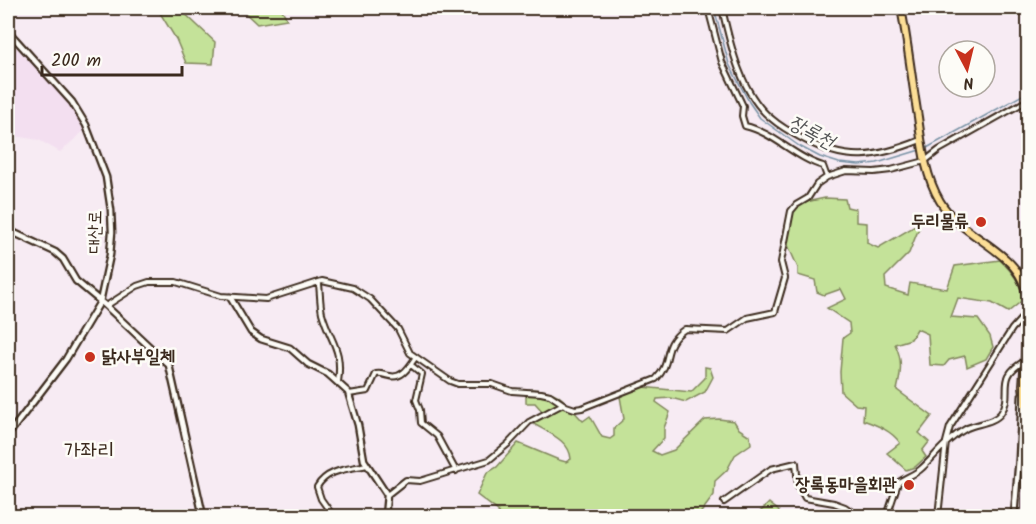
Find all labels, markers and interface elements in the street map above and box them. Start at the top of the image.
scale bar [42,39,182,77]
north arrow [937,39,997,99]
text: 200 m [51,47,101,76]
text: N [962,69,975,95]
water label: 장록천 [782,108,842,159]
place label: 두리물류 [911,208,969,237]
street label: 대산로 [81,210,111,254]
marker: 두리물류 [974,215,988,229]
place label: 닭사부일체 [102,343,175,372]
marker: 닭사부일체 [83,350,97,364]
district label: 가좌리 [64,435,114,468]
place label: 장록동마을회관 [795,471,898,500]
marker: 장록동마을회관 [902,478,916,492]

